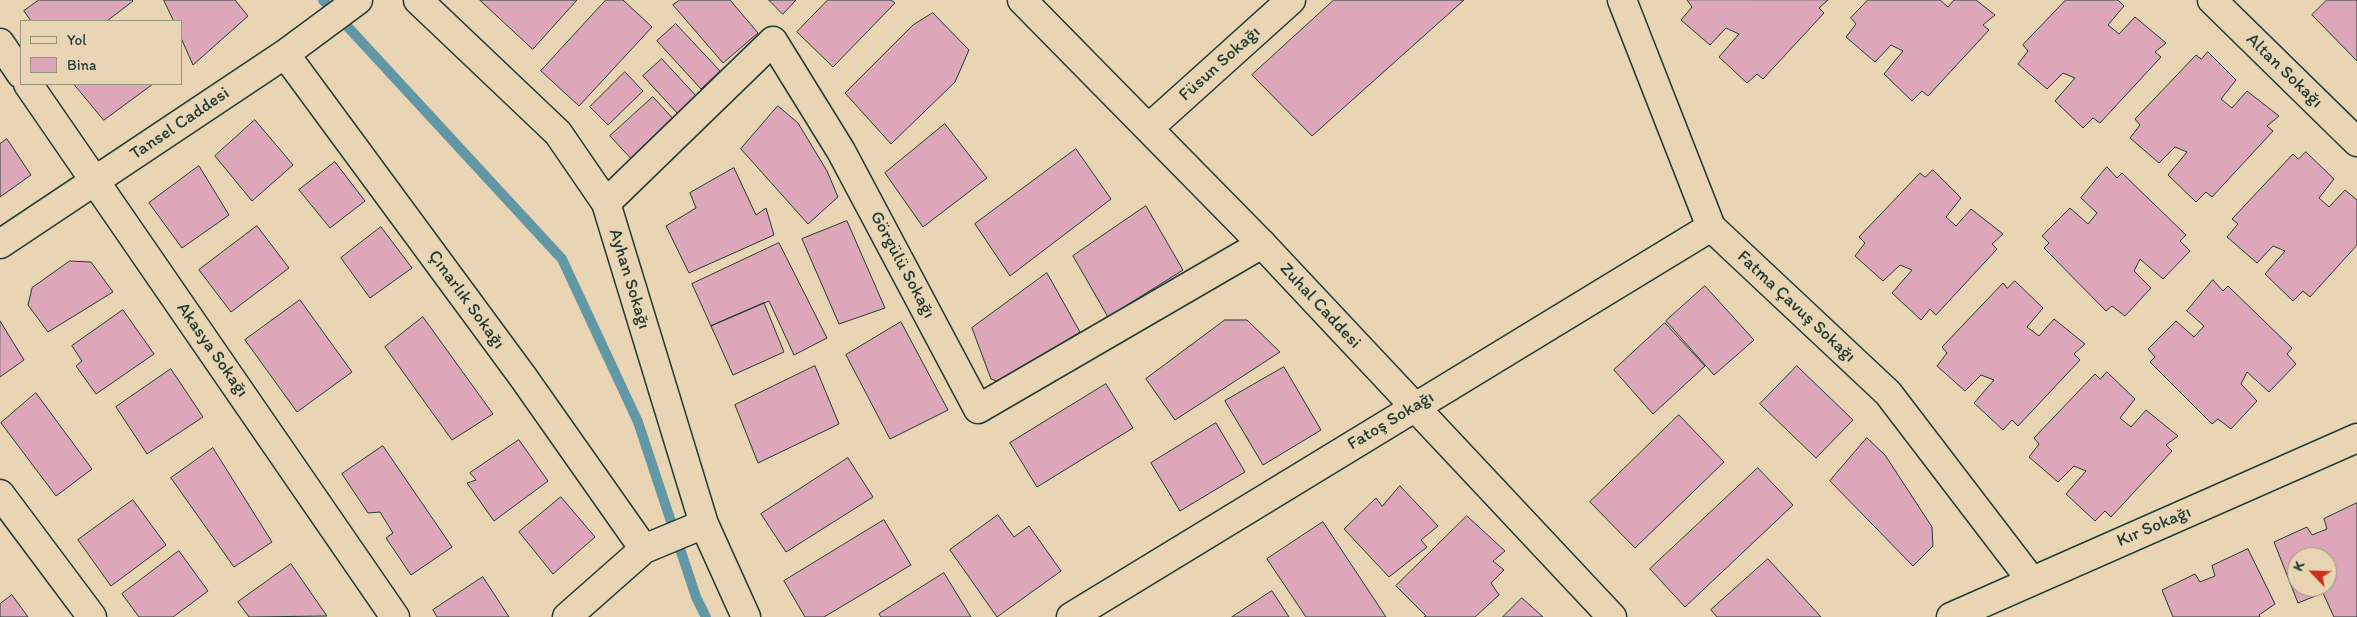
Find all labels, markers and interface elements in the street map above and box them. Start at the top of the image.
legend [20,20,182,85]
street label: Füsun Sokağı [1175,22,1265,106]
street label: Altan Sokağı [2241,29,2327,113]
text: Yol [67,31,86,49]
text: Bina [67,56,96,74]
street label: Tansel Caddesi [126,83,234,165]
street label: Görgülü Sokağı [865,208,939,322]
street label: Ayhan Sokağı [603,226,655,332]
street label: Çınarlık Sokağı [423,246,509,354]
street label: Fatma Çavuş Sokağı [1732,246,1860,368]
street label: Zuhal Caddesi [1275,259,1365,353]
street label: Akasya Sokağı [171,298,253,402]
street label: Fatoş Sokağı [1344,387,1438,455]
street label: Kır Sokağı [2114,502,2194,552]
north arrow [2287,547,2337,597]
text: K [2289,559,2308,574]

